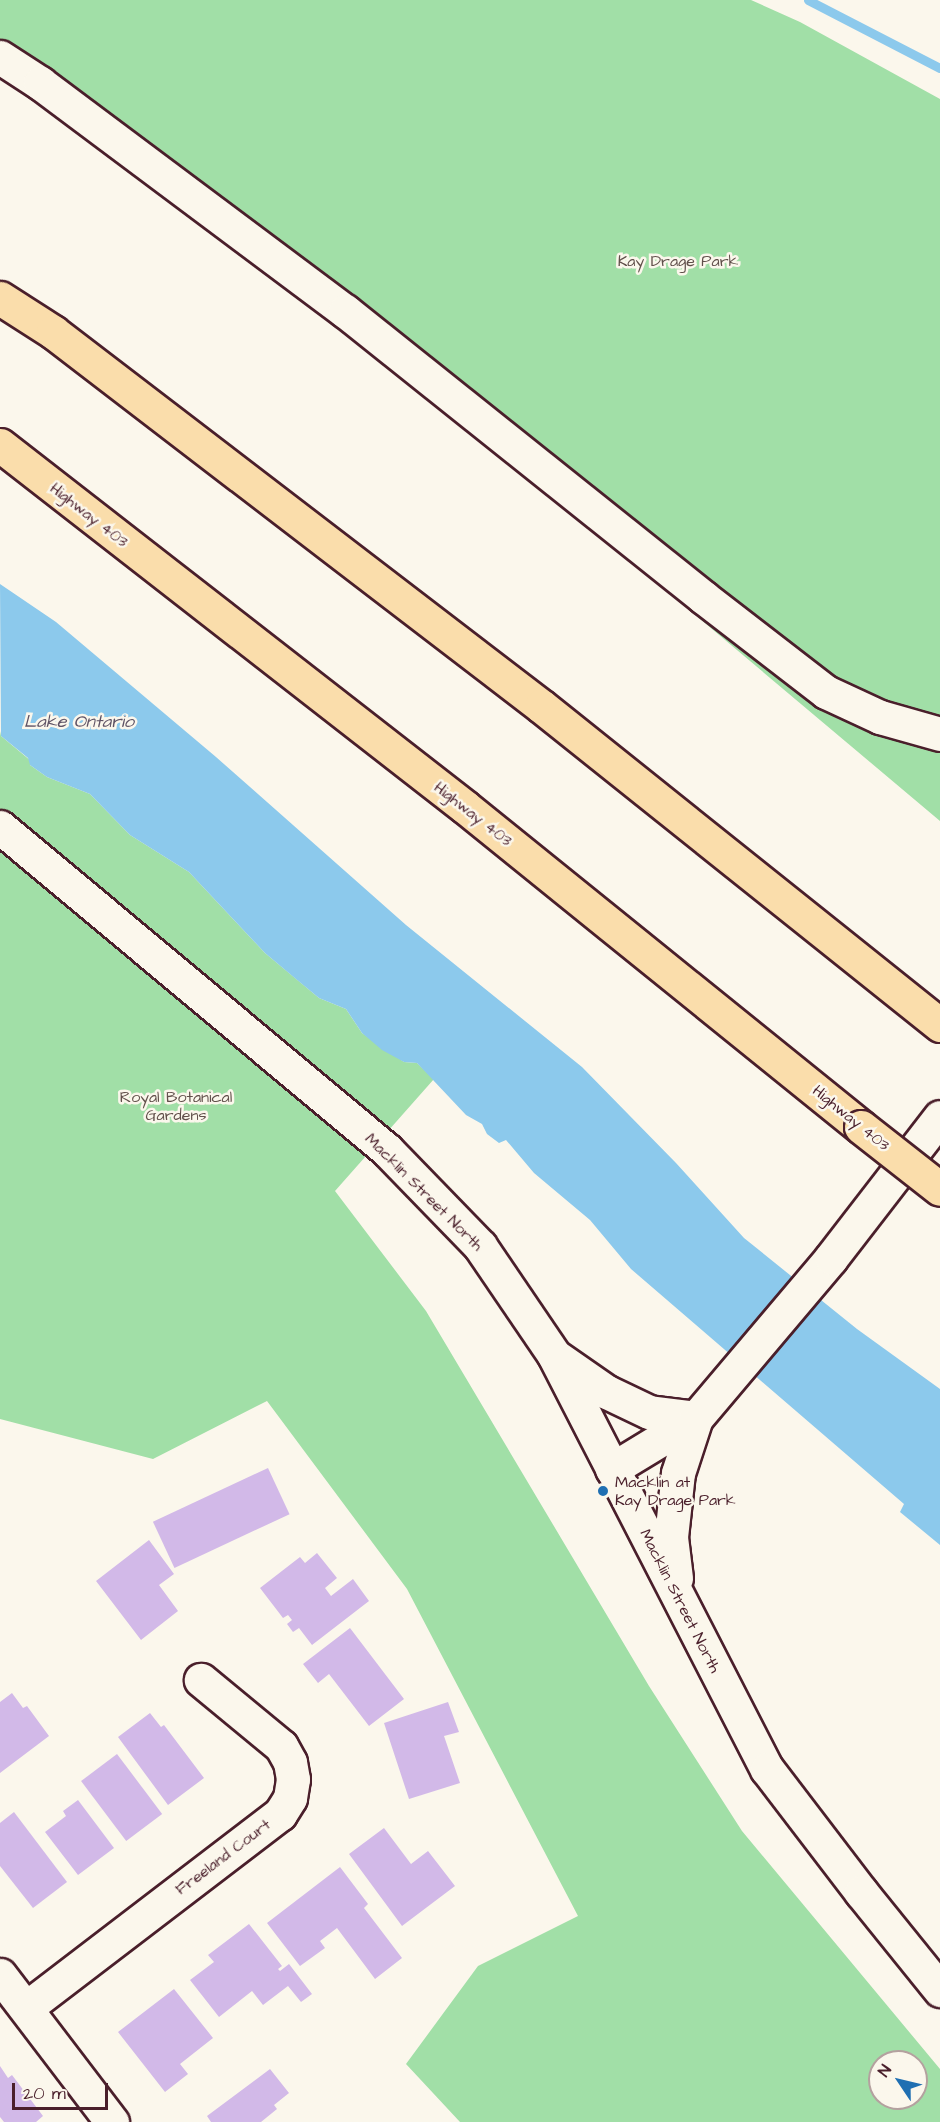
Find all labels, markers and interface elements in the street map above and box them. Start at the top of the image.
park label: Kay Drage Park [618,251,738,271]
street label: Highway 403 [46,479,132,551]
water label: Lake Ontario [24,711,134,733]
street label: Highway 403 [430,778,516,850]
street label: Highway 403 [809,1081,893,1155]
park label: Royal Botanical Gardens [120,1087,232,1125]
street label: Macklin Street North [361,1129,487,1255]
place label: Macklin at Kay Drage Park [615,1472,736,1510]
marker: Macklin at Kay Drage Park [596,1484,610,1498]
street label: Macklin Street North [635,1526,725,1676]
street label: Freeland Court [172,1815,274,1899]
north arrow [868,2050,928,2110]
text: N [873,2060,897,2081]
scale bar [15,2071,111,2109]
text: 20 m [23,2081,66,2106]

